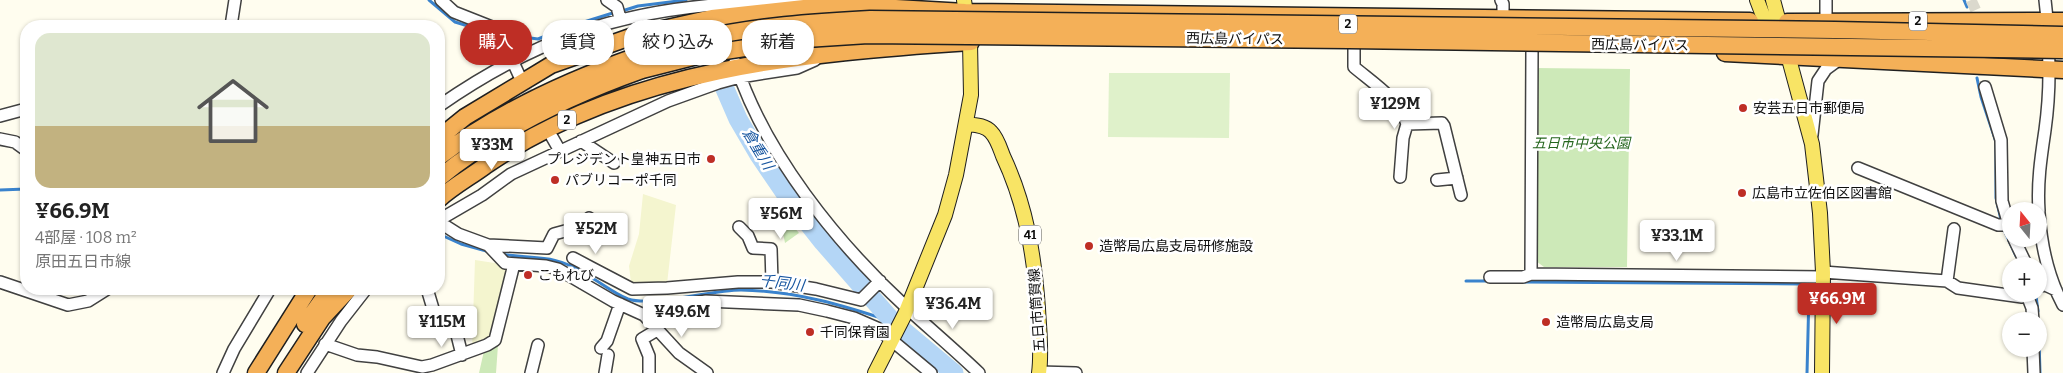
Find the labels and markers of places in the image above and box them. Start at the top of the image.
pin: ¥129M [1360,88,1430,130]
place label: 安芸五日市郵便局 [1753,100,1865,117]
marker: 安芸五日市郵便局 [1737,102,1749,114]
pin: ¥33M [462,128,522,171]
place label: プレジデント皇神五日市 [547,151,701,168]
marker: プレジデント皇神五日市 [705,153,717,165]
place label: パブリコーポ千同 [565,172,677,189]
marker: パブリコーポ千同 [549,174,561,186]
place label: 広島市立佐伯区図書館 [1752,185,1892,202]
marker: 広島市立佐伯区図書館 [1736,187,1748,199]
pin: ¥56M [751,198,811,240]
pin: ¥52M [566,212,626,255]
pin: ¥33.1M [1636,220,1718,262]
place label: 造幣局広島支局研修施設 [1099,238,1253,255]
marker: 造幣局広島支局研修施設 [1083,240,1095,252]
place label: こもれび [538,267,594,284]
marker: こもれび [522,269,534,281]
pin: ¥66.9M [1796,282,1878,325]
pin: ¥36.4M [912,288,994,330]
pin: ¥49.6M [641,296,723,338]
pin: ¥115M [407,306,477,348]
place label: 造幣局広島支局 [1556,314,1654,331]
marker: 造幣局広島支局 [1540,316,1552,328]
place label: 千同保育園 [820,324,890,341]
marker: 千同保育園 [804,326,816,338]

